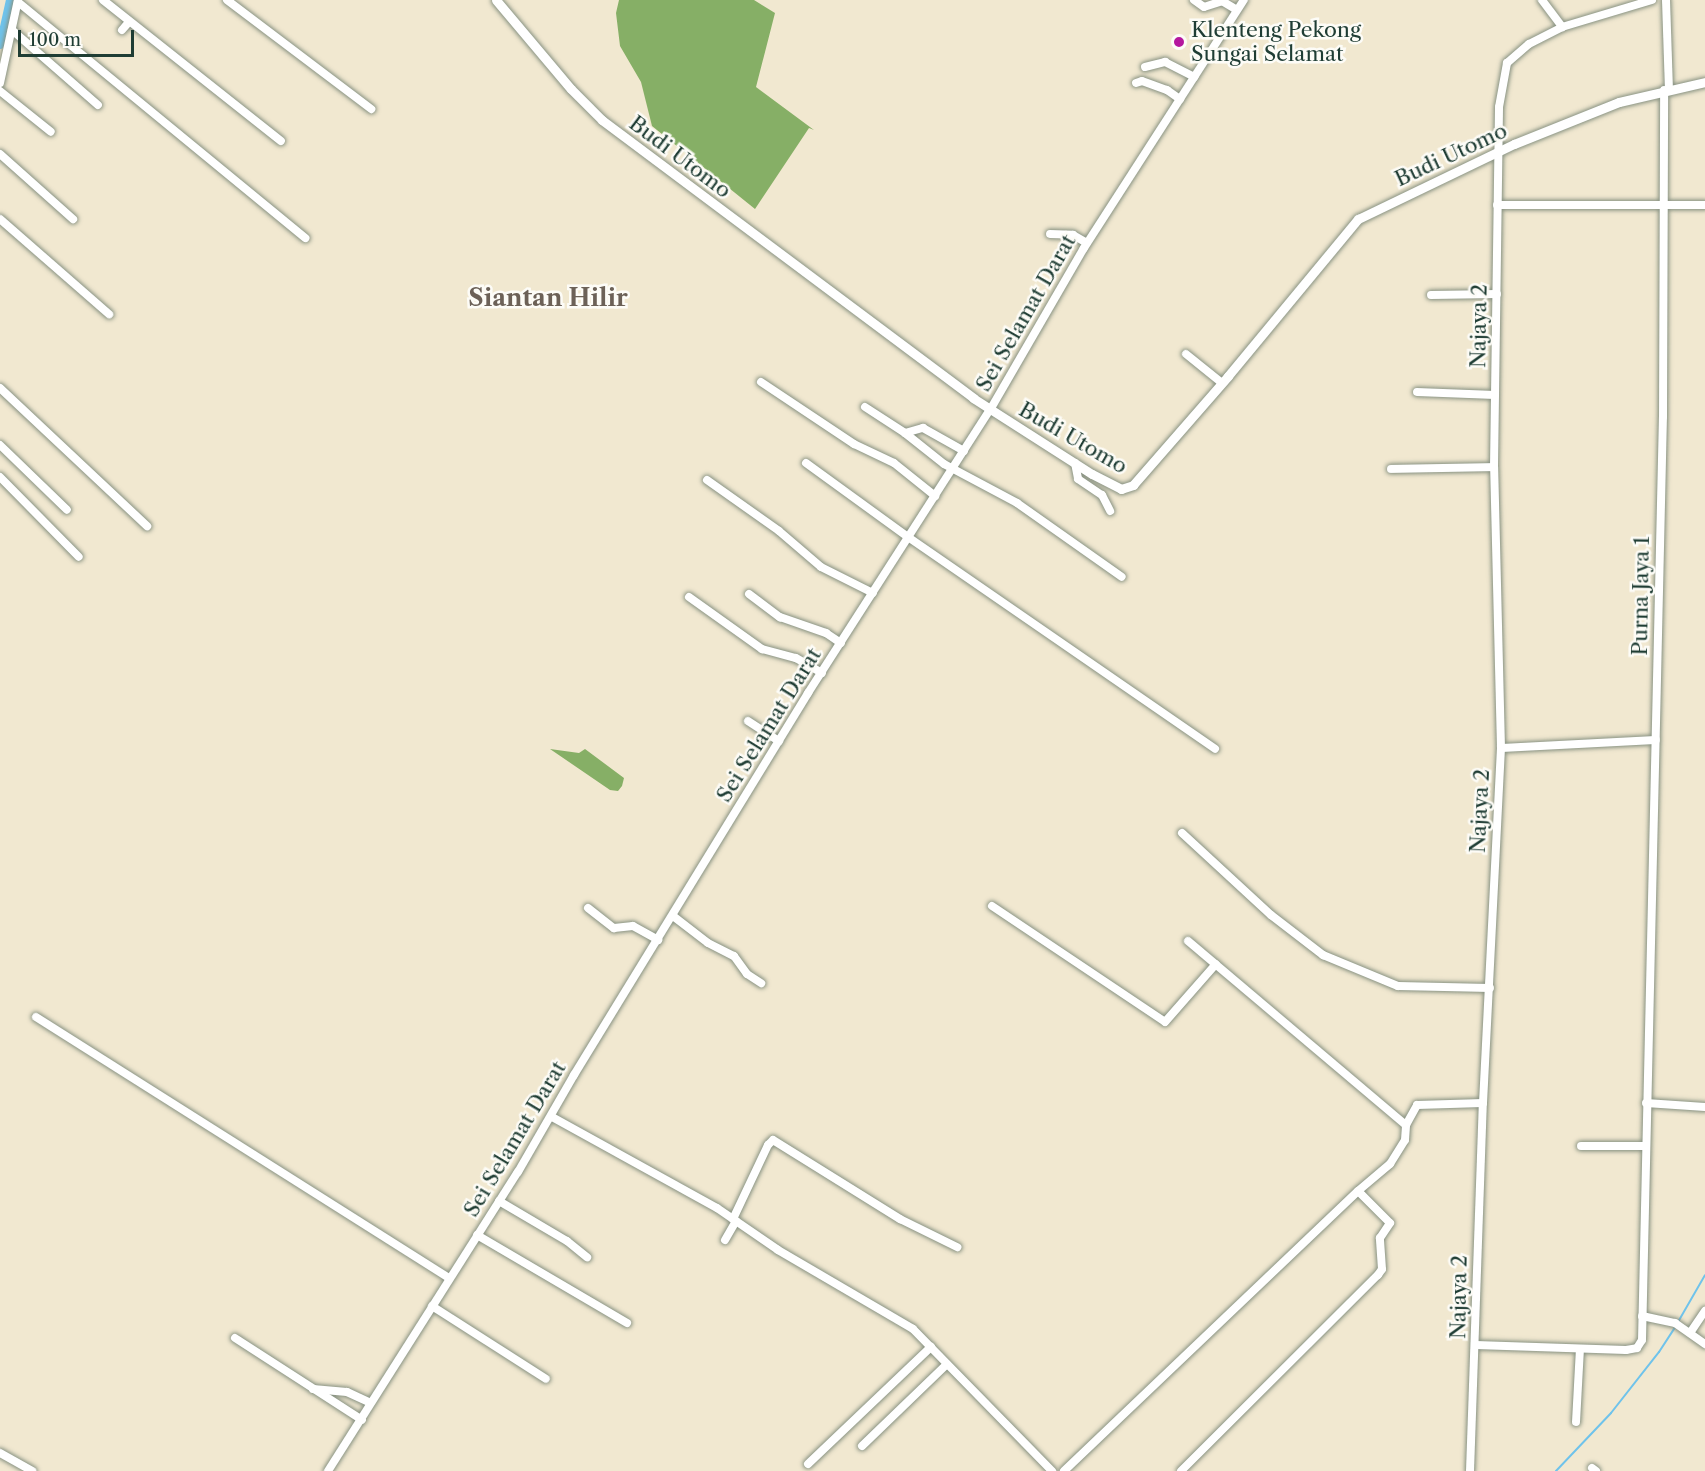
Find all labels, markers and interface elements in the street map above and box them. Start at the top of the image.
place label: Klenteng Pekong Sungai Selamat [1191,17,1361,67]
scale bar [21,18,136,56]
text: 100 m [29,29,81,51]
marker: Klenteng Pekong Sungai Selamat [1172,35,1186,49]
street label: Budi Utomo [624,111,736,203]
street label: Budi Utomo [1391,118,1511,192]
street label: Sei Selamat Darat [971,230,1081,396]
district label: Siantan Hilir [468,284,628,312]
street label: Najaya 2 [1466,284,1492,368]
street label: Budi Utomo [1014,397,1132,479]
street label: Purna Jaya 1 [1627,536,1655,656]
street label: Sei Selamat Darat [711,643,827,807]
street label: Najaya 2 [1465,768,1495,854]
street label: Sei Selamat Darat [459,1057,571,1221]
street label: Najaya 2 [1446,1255,1472,1339]

